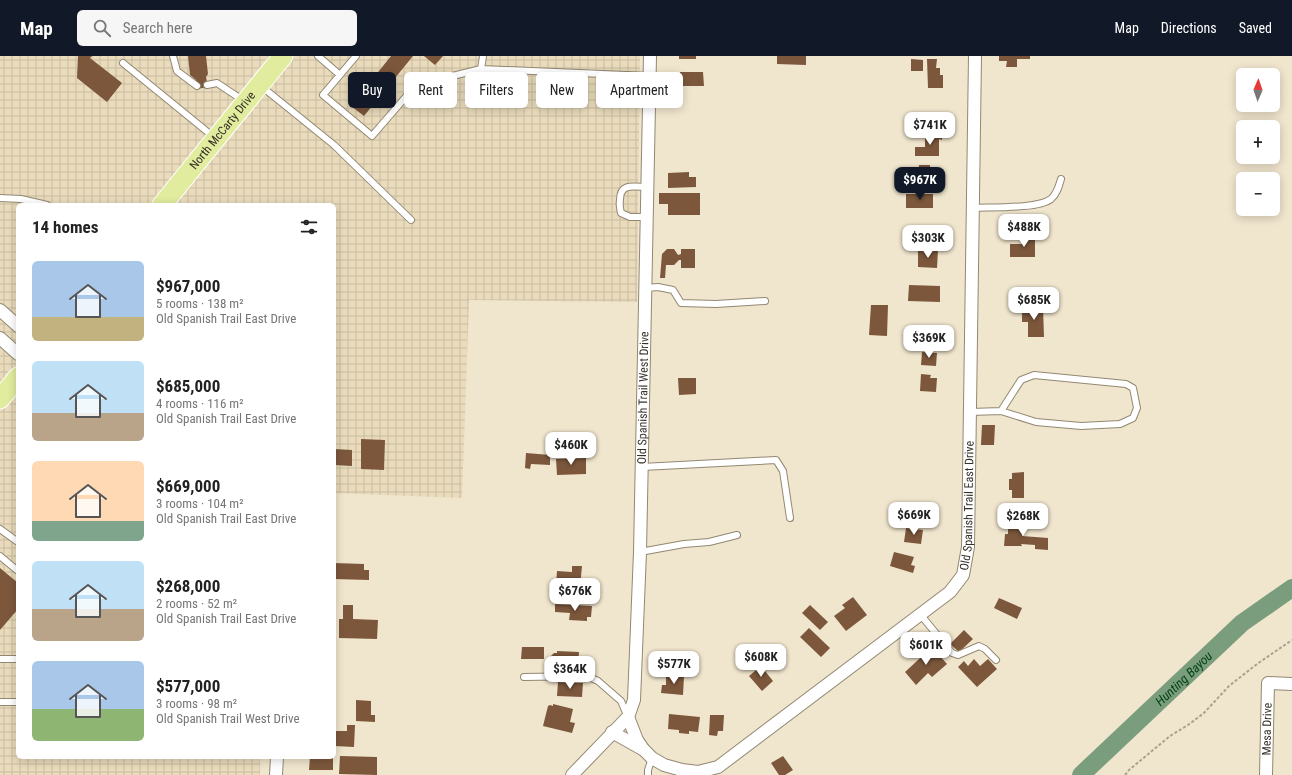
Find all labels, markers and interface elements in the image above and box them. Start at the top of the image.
search box [77,10,357,46]
text: Map [20,17,53,40]
icon: search [91,17,113,39]
text: Search here [123,19,193,37]
text: Map [1115,20,1139,36]
text: Directions [1161,20,1217,36]
text: Saved [1239,20,1272,36]
north arrow [1236,68,1280,112]
map controls [1236,68,1280,216]
chip: Buy [348,72,396,108]
chip: Rent [404,72,457,108]
chip: Filters [465,72,528,108]
chip: New [536,72,588,108]
chip: Apartment [596,72,683,108]
street label: North McCarty Drive [187,89,258,172]
pin: $741K [902,112,958,146]
text: $741K [913,117,947,132]
button: + [1236,120,1280,164]
pin: $967K [892,167,948,201]
text: $967K [903,172,937,187]
button: − [1236,172,1280,216]
pin: $488K [996,214,1052,248]
icon: filters [298,216,320,238]
text: 14 homes [32,217,98,237]
text: $488K [1007,219,1041,234]
pin: $303K [900,225,956,259]
text: $303K [911,230,945,245]
text: $967,000 [156,276,220,296]
icon: home [64,277,112,325]
pin: $685K [1006,287,1062,321]
text: $685K [1017,292,1051,307]
text: 5 rooms · 138 m² [156,296,243,311]
text: Old Spanish Trail East Drive [156,311,296,326]
pin: $369K [901,325,957,359]
text: $369K [912,330,946,345]
street label: Old Spanish Trail West Drive [635,331,651,464]
text: $685,000 [156,376,220,396]
icon: home [64,377,112,425]
text: 4 rooms · 116 m² [156,396,243,411]
text: Old Spanish Trail East Drive [156,411,296,426]
pin: $460K [543,432,599,466]
text: $460K [554,437,588,452]
street label: Old Spanish Trail East Drive [957,440,977,572]
text: $669,000 [156,476,220,496]
icon: home [64,477,112,525]
text: 3 rooms · 104 m² [156,496,243,511]
pin: $669K [886,502,942,536]
pin: $268K [995,503,1051,537]
text: $669K [897,507,931,522]
text: $268K [1006,508,1040,523]
text: Old Spanish Trail East Drive [156,511,296,526]
text: $268,000 [156,576,220,596]
icon: home [64,577,112,625]
pin: $676K [547,578,603,612]
text: $676K [558,583,592,598]
text: 2 rooms · 52 m² [156,596,237,611]
text: Old Spanish Trail East Drive [156,611,296,626]
pin: $601K [898,632,954,666]
text: $601K [909,637,943,652]
pin: $608K [733,644,789,678]
water label: Hunting Bayou [1152,648,1215,709]
text: $608K [744,649,778,664]
pin: $577K [646,651,702,685]
pin: $364K [542,656,598,690]
text: $577K [657,656,691,671]
text: $364K [553,661,587,676]
text: $577,000 [156,676,220,696]
icon: home [64,677,112,725]
text: 3 rooms · 98 m² [156,696,237,711]
street label: Mesa Drive [1259,702,1275,755]
text: Old Spanish Trail West Drive [156,711,300,726]

